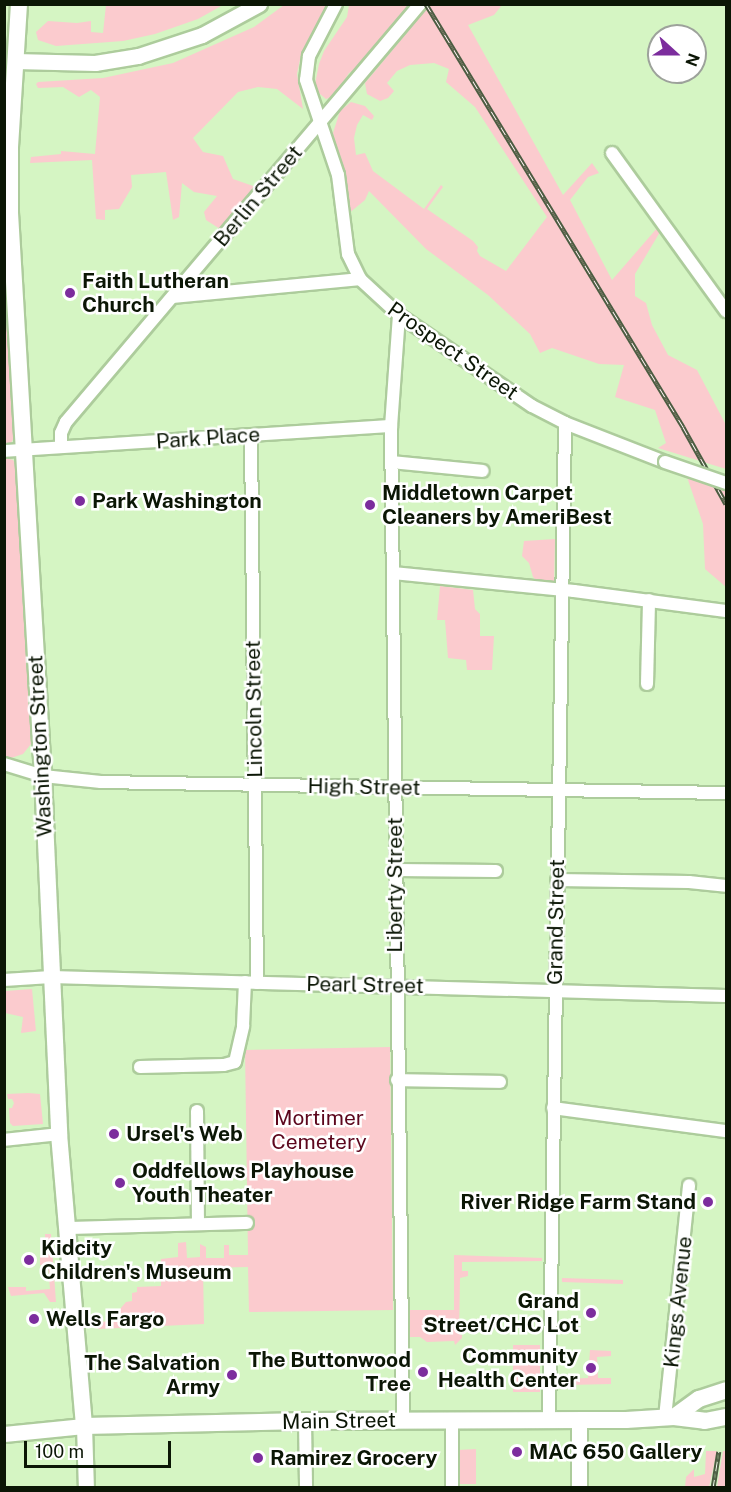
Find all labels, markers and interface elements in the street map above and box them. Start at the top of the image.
north arrow [647,24,707,84]
text: N [681,51,704,69]
street label: Berlin Street [208,140,308,252]
place label: Faith Lutheran Church [82,268,229,318]
marker: Faith Lutheran Church [63,286,77,300]
street label: Prospect Street [383,297,523,405]
street label: Park Place [155,422,261,454]
place label: Middletown Carpet Cleaners by AmeriBest [382,480,612,530]
place label: Park Washington [92,488,262,514]
marker: Park Washington [73,494,87,508]
marker: Middletown Carpet Cleaners by AmeriBest [363,498,377,512]
street label: Lincoln Street [240,640,268,778]
street label: Washington Street [23,654,57,838]
street label: High Street [307,773,421,801]
street label: Liberty Street [382,817,408,953]
street label: Grand Street [542,859,570,985]
street label: Pearl Street [306,971,424,999]
park label: Mortimer Cemetery [271,1105,367,1155]
place label: Ursel's Web [126,1121,243,1147]
marker: Ursel's Web [107,1127,121,1141]
place label: Oddfellows Playhouse Youth Theater [132,1158,354,1208]
marker: Oddfellows Playhouse Youth Theater [113,1176,127,1190]
place label: River Ridge Farm Stand [460,1189,696,1215]
marker: River Ridge Farm Stand [701,1195,715,1209]
place label: Kidcity Children's Museum [41,1235,232,1285]
street label: Kings Avenue [659,1235,697,1369]
marker: Kidcity Children's Museum [22,1253,36,1267]
place label: Grand Street/CHC Lot [423,1288,579,1338]
place label: Wells Fargo [46,1306,164,1332]
marker: Grand Street/CHC Lot [584,1306,598,1320]
marker: Wells Fargo [27,1312,41,1326]
place label: Community Health Center [438,1343,578,1393]
place label: The Buttonwood Tree [248,1347,411,1397]
place label: The Salvation Army [84,1350,220,1400]
marker: Community Health Center [582,1359,600,1377]
marker: The Buttonwood Tree [416,1365,430,1379]
marker: The Salvation Army [225,1368,239,1382]
street label: Main Street [282,1407,396,1435]
scale bar [27,1429,174,1467]
place label: MAC 650 Gallery [529,1439,702,1465]
text: 100 m [35,1441,84,1462]
place label: Ramirez Grocery [270,1445,437,1471]
marker: MAC 650 Gallery [510,1445,524,1459]
marker: Ramirez Grocery [251,1451,265,1465]

